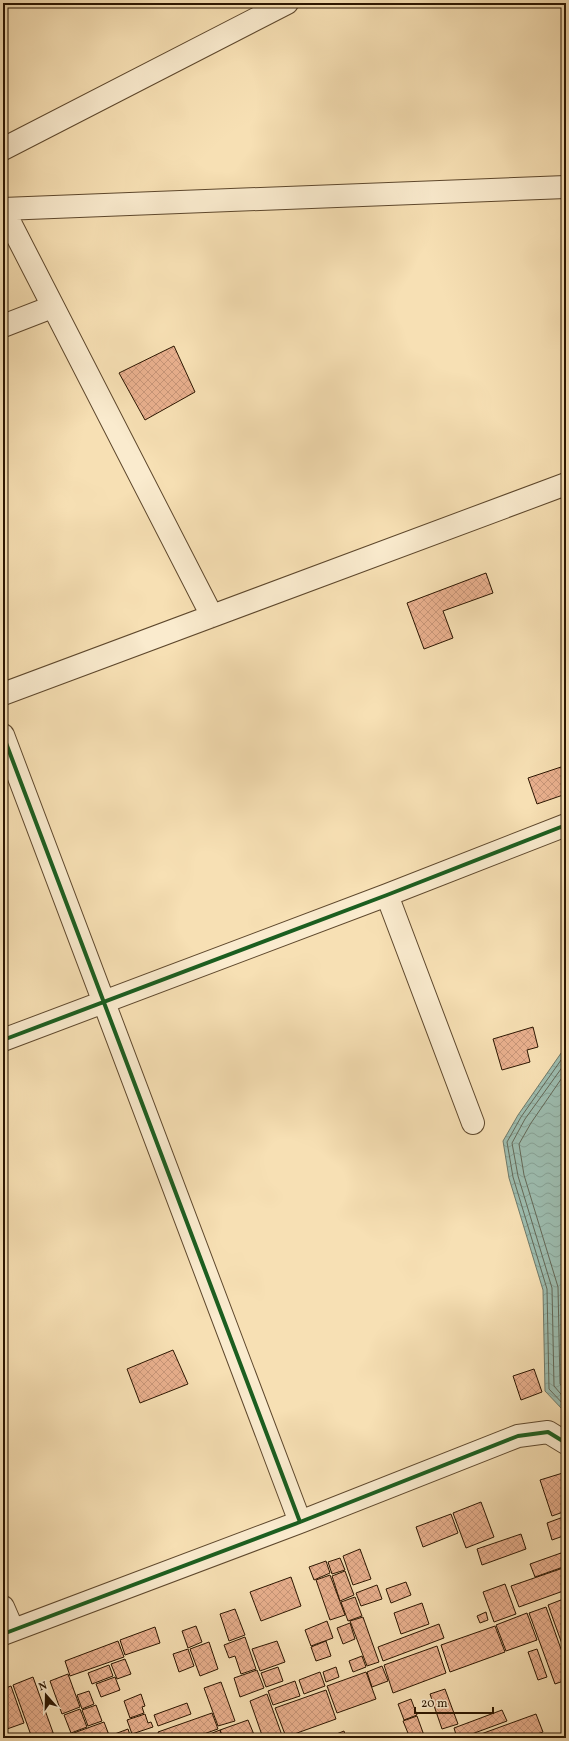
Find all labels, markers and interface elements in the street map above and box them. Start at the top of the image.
north arrow [26,1675,66,1715]
text: N [37,1679,49,1695]
scale bar [415,1689,493,1715]
text: 20 m [421,1696,448,1712]

